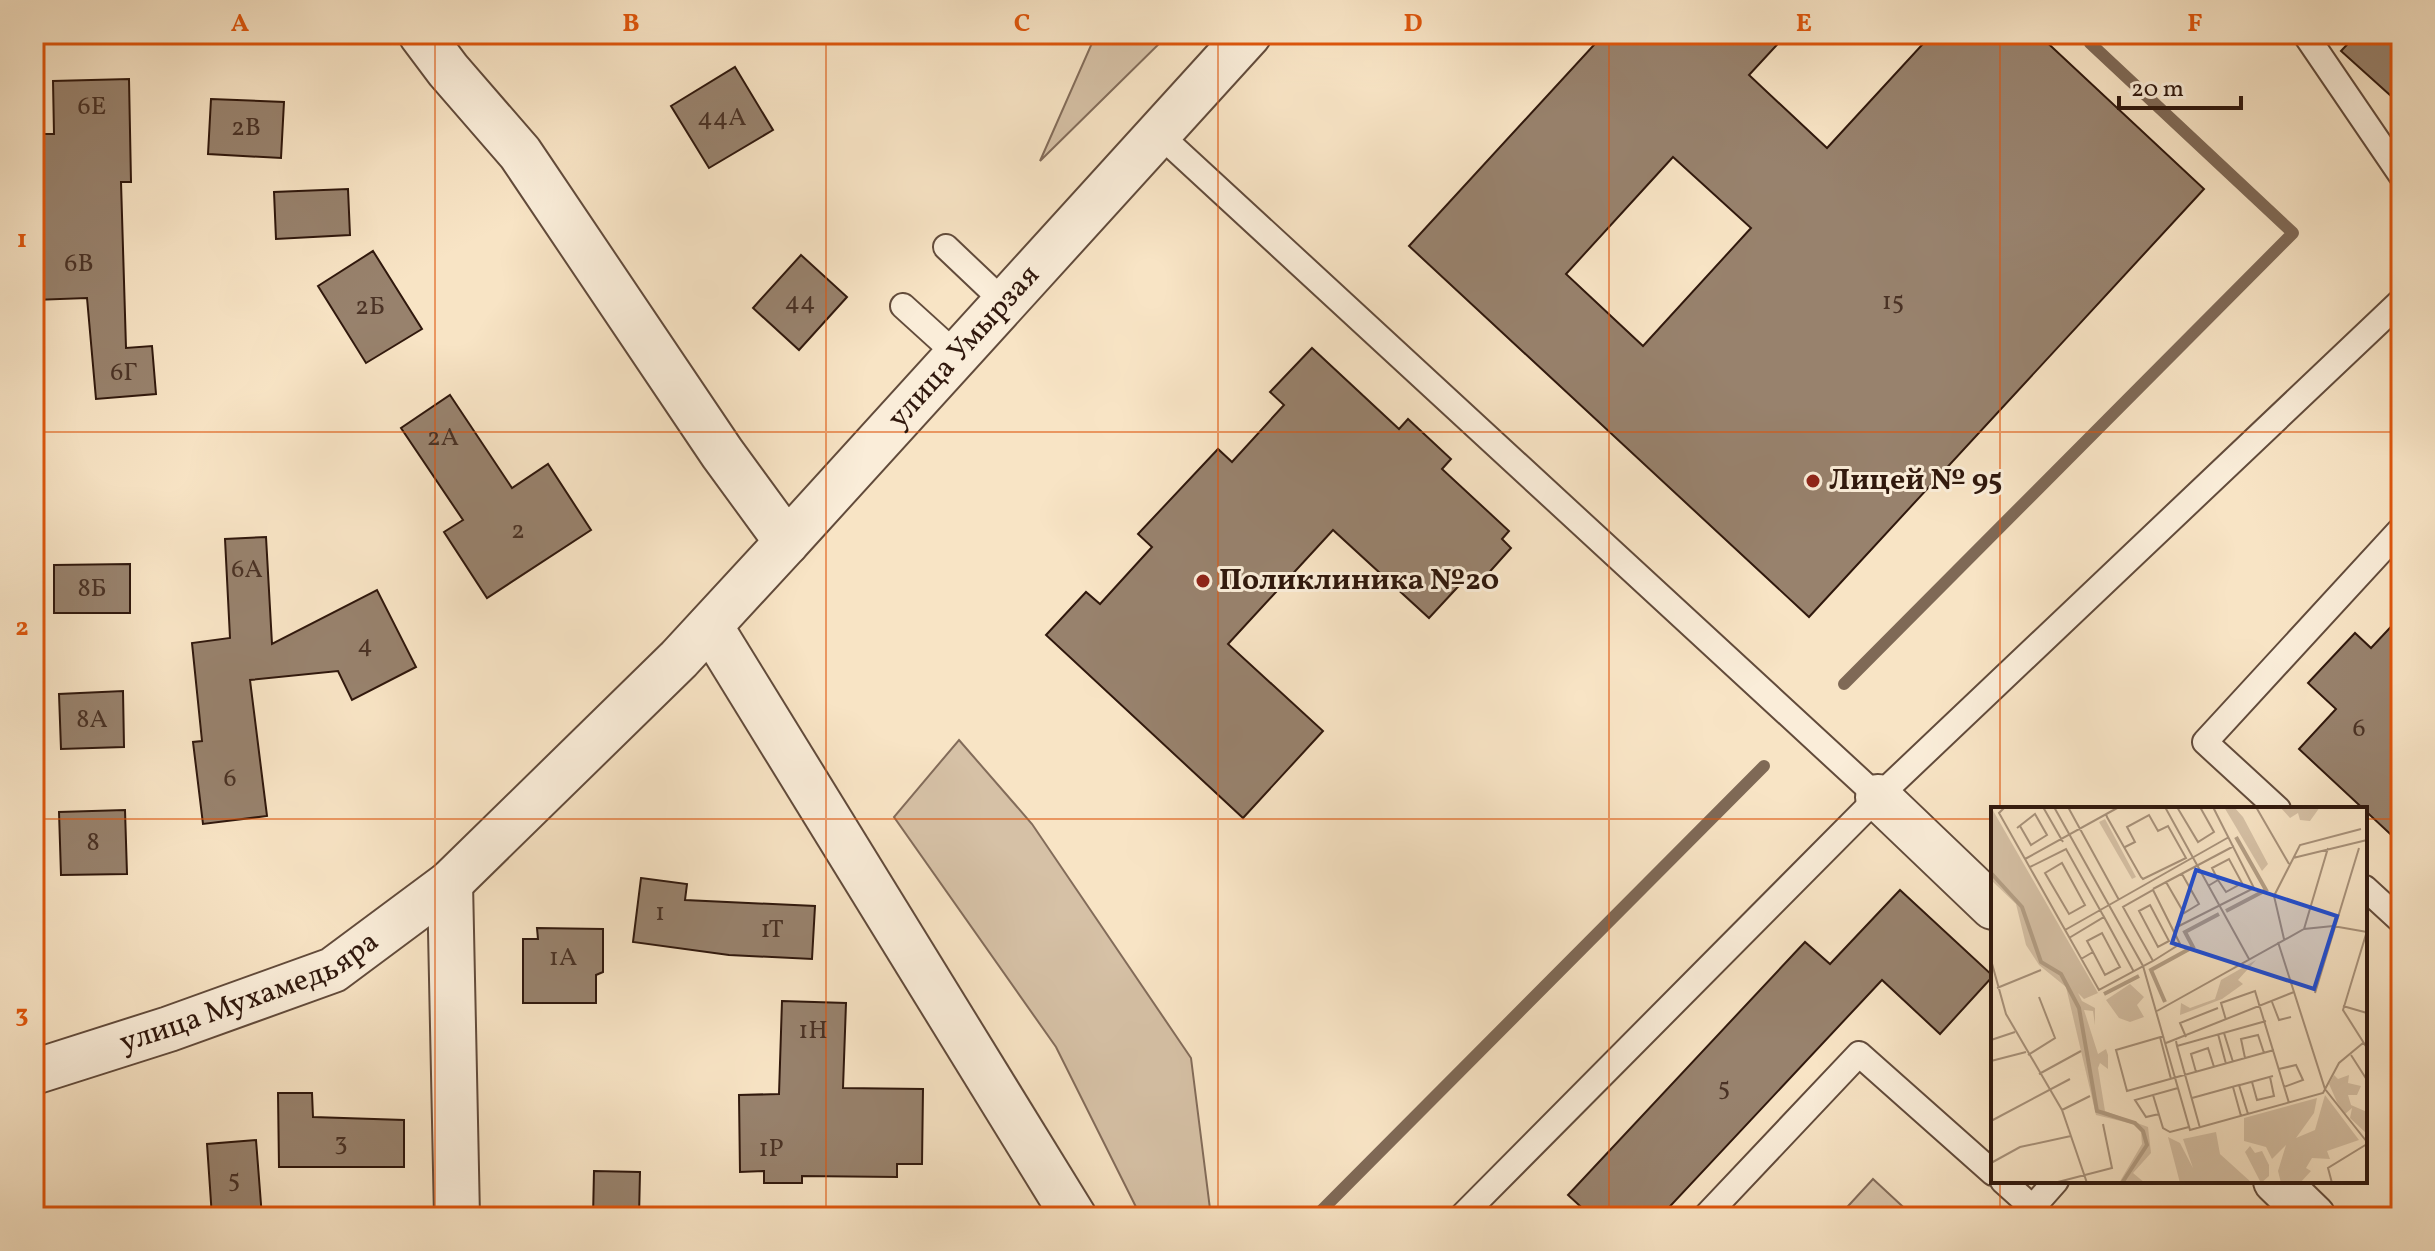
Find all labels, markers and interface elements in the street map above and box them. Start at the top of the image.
text: A [231,6,250,42]
text: B [622,6,640,42]
text: C [1014,6,1030,42]
text: D [1403,6,1423,42]
text: E [1796,6,1812,42]
text: F [2187,6,2203,42]
scale bar [2119,60,2241,110]
text: 20 m [2131,73,2184,107]
house number: 6Е [78,89,106,125]
house number: 44А [697,100,747,136]
house number: 2В [231,110,261,146]
text: 1 [17,222,27,258]
house number: 6В [64,246,94,282]
street label: улица Умырзая [878,256,1050,439]
house number: 44 [784,284,816,320]
house number: 15 [1882,284,1904,320]
house number: 2Б [355,289,385,325]
house number: 6Г [110,355,138,391]
house number: 2А [427,420,459,456]
place label: Лицей № 95 [1829,460,2003,502]
marker: Лицей № 95 [1804,472,1822,490]
house number: 2 [511,513,525,549]
house number: 6А [231,552,263,588]
place label: Поликлиника №20 [1219,560,1499,602]
house number: 8Б [77,571,107,607]
marker: Поликлиника №20 [1194,572,1212,590]
text: 2 [15,610,29,646]
house number: 4 [357,627,373,663]
house number: 8А [76,702,108,738]
house number: 6 [2352,711,2366,747]
house number: 6 [223,761,237,797]
inset map [1991,807,2367,1183]
house number: 8 [86,825,100,861]
house number: 1 [655,895,665,931]
house number: 1Т [760,912,784,948]
street label: улица Мухамедьяра [115,922,388,1064]
house number: 1А [549,940,577,976]
text: 3 [15,997,29,1033]
house number: 1Н [798,1013,828,1049]
house number: 5 [1718,1070,1730,1106]
house number: 3 [334,1125,348,1161]
house number: 1Р [758,1131,784,1167]
house number: 5 [228,1162,240,1198]

